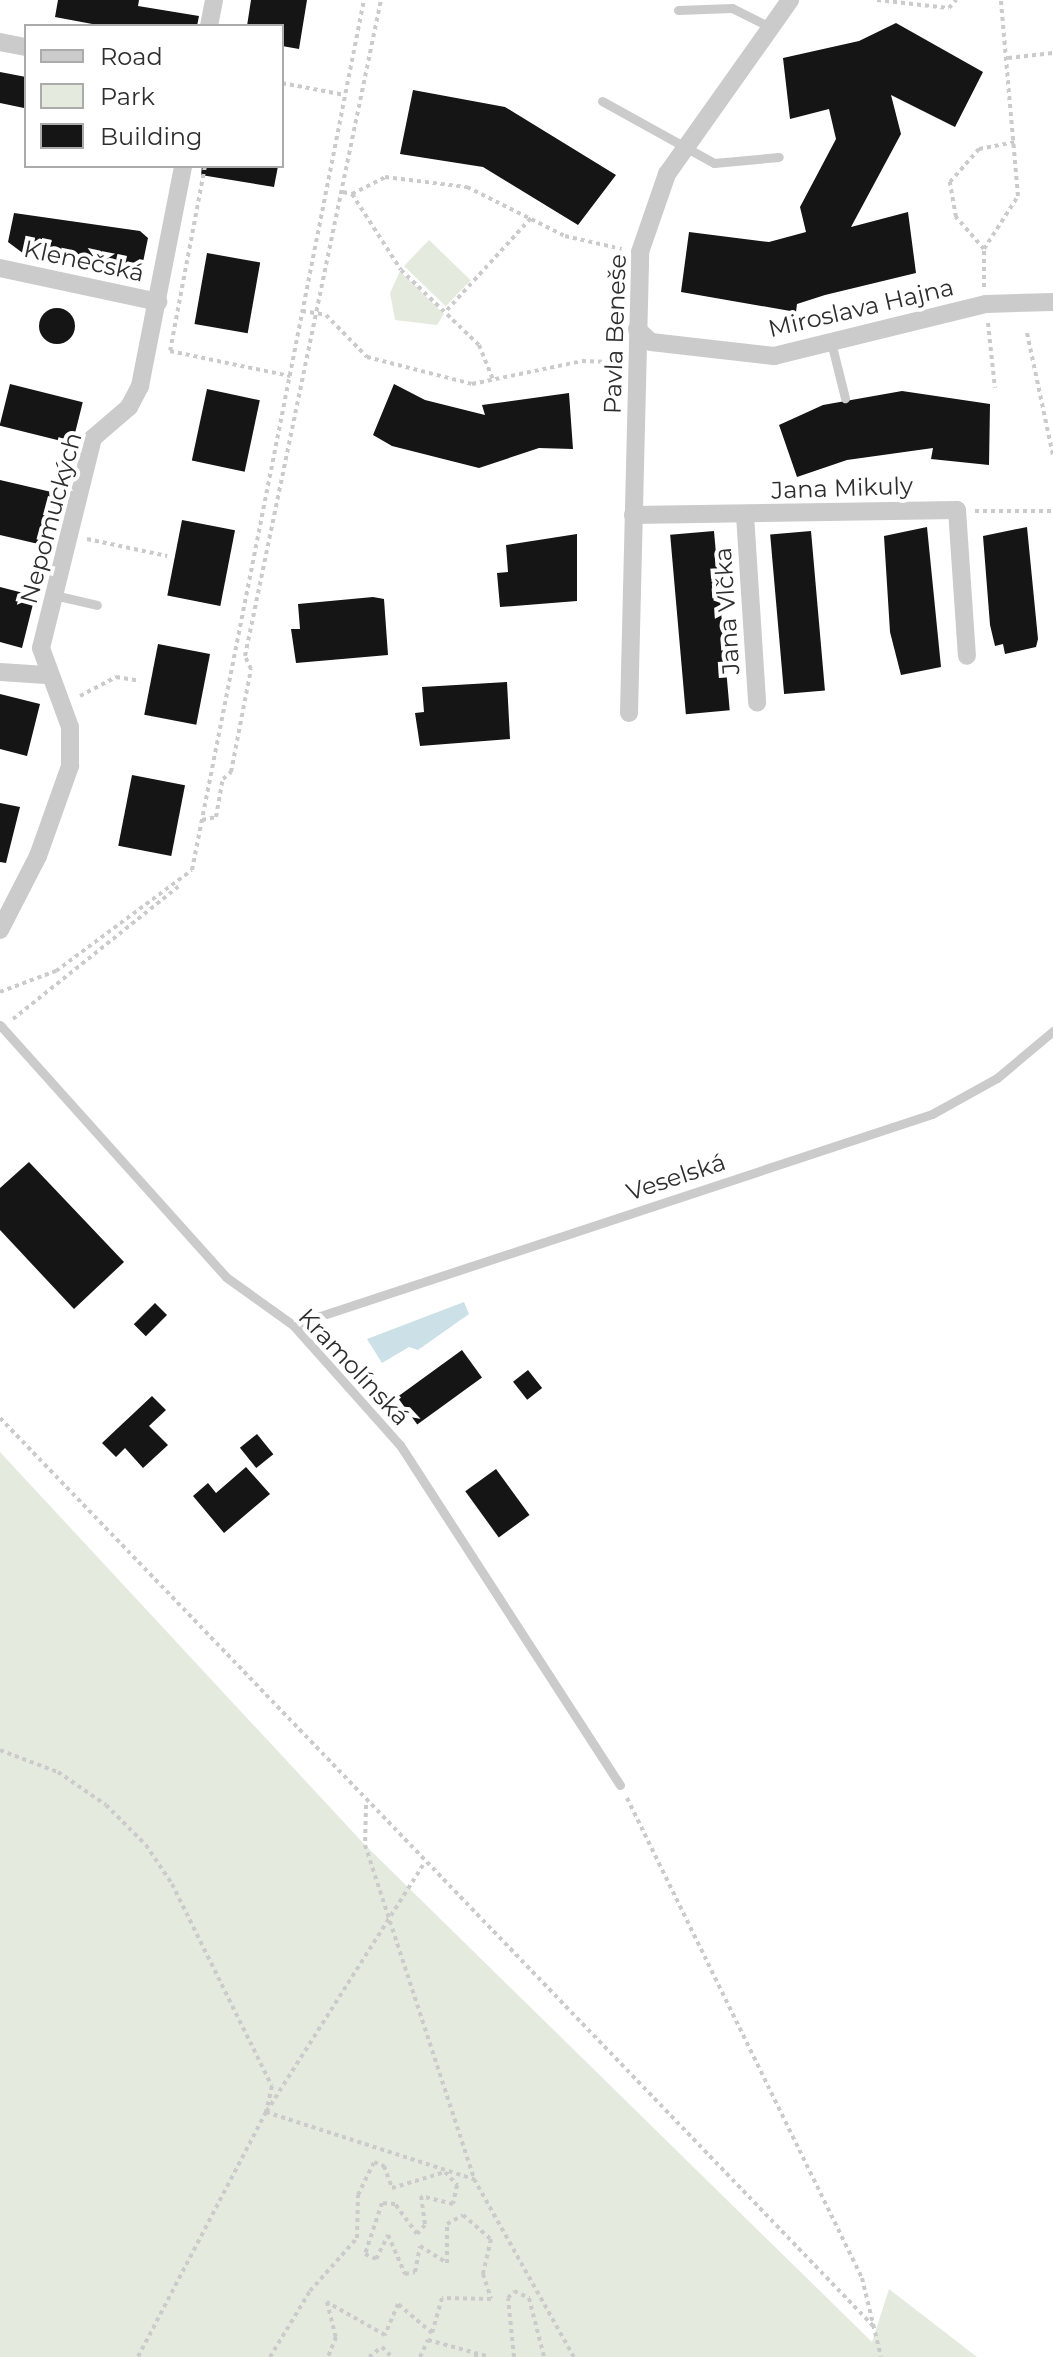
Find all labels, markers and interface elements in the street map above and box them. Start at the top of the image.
legend [24,24,284,168]
text: Road [100,42,163,71]
text: Park [100,82,155,111]
text: Building [100,122,203,151]
street label: Klenečská [21,234,147,288]
street label: Pavla Beneše [598,253,632,415]
street label: Miroslava Hajna [765,273,957,343]
street label: Nepomuckých [14,429,88,607]
street label: Jana Mikuly [771,471,913,505]
street label: Jana Vlčka [708,547,746,675]
street label: Veselská [623,1147,729,1207]
street label: Kramolínská [293,1303,415,1431]

